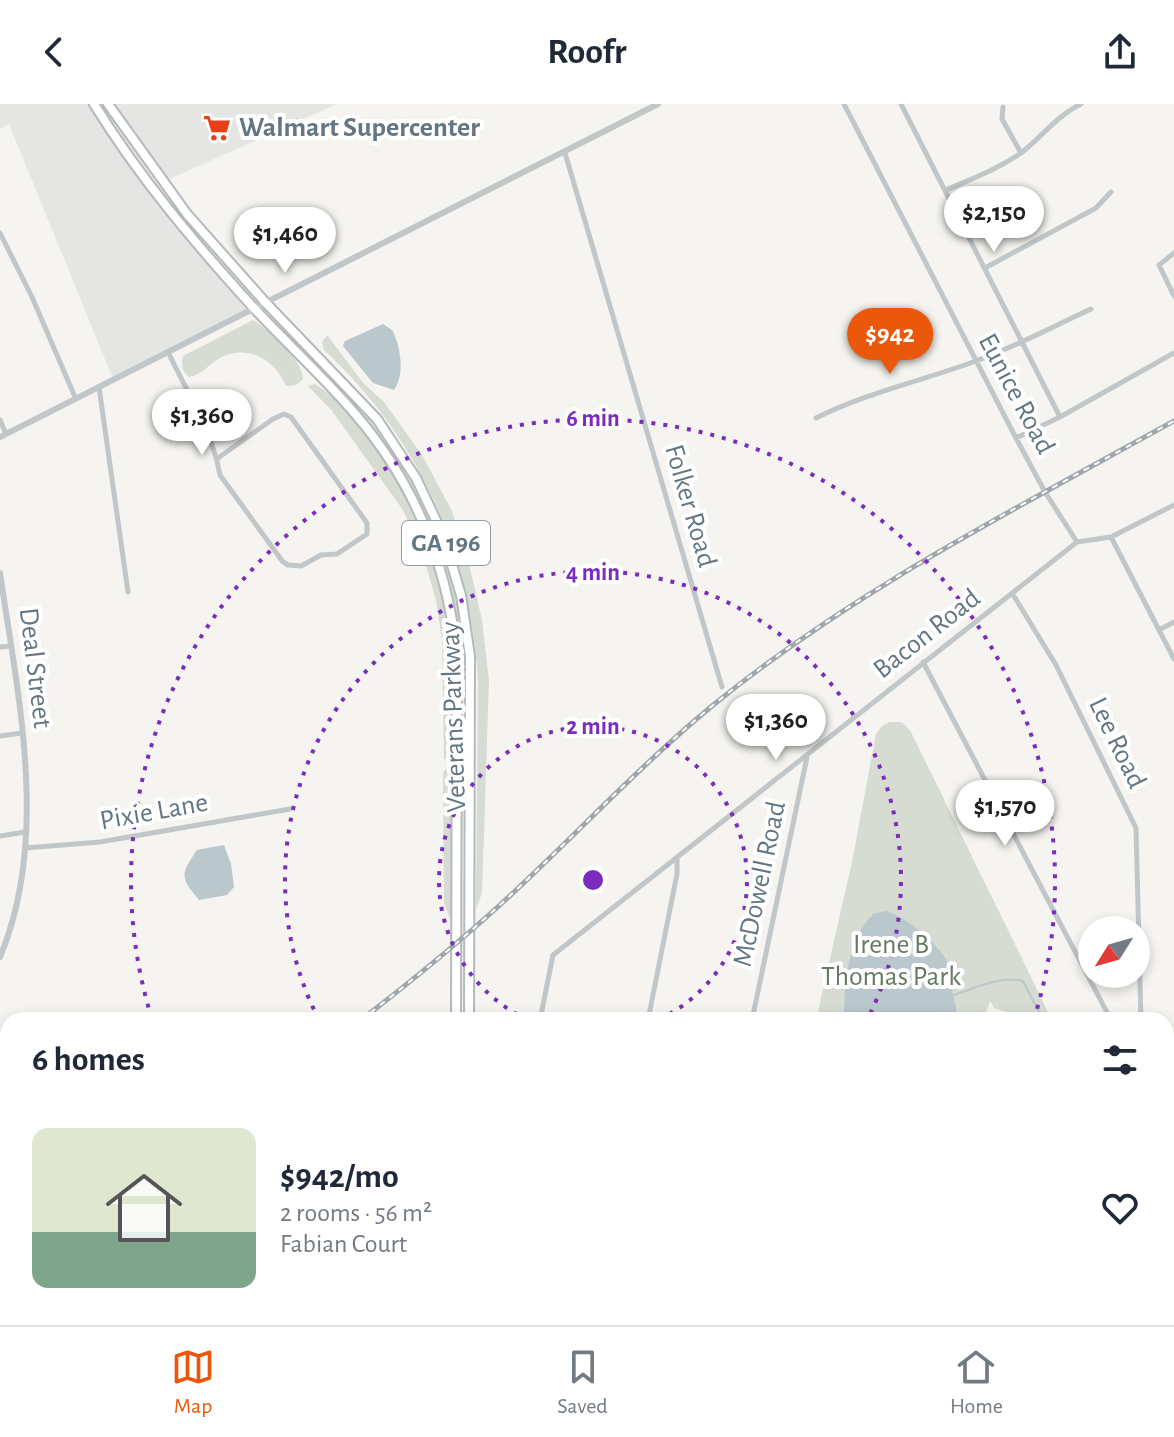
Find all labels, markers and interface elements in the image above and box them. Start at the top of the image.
icon: back [32,30,76,74]
icon: share [1098,30,1142,74]
text: Roofr [547,34,627,70]
supermarket icon: Walmart Supercenter [202,113,232,143]
place label: Walmart Supercenter [239,114,480,142]
pin: $2,150 [929,186,1059,254]
text: $2,150 [962,199,1026,225]
pin: $1,460 [220,207,350,275]
text: $1,460 [252,220,318,246]
pin: $942 [843,308,937,376]
text: $942 [865,321,915,347]
street label: Eunice Road [973,329,1059,459]
pin: $1,360 [137,389,267,457]
text: $1,360 [170,402,234,428]
text: 6 min [566,407,620,431]
street label: Folker Road [659,441,721,571]
road number: GA 196 [402,521,490,565]
text: 4 min [566,561,620,585]
street label: Bacon Road [868,584,986,684]
street label: Deal Street [14,606,56,730]
street label: Veterans Parkway [437,621,471,813]
street label: Lee Road [1083,693,1151,793]
pin: $1,360 [711,694,841,762]
text: $1,360 [744,707,808,733]
text: 2 min [566,715,620,739]
pin: $1,570 [940,780,1070,848]
street label: Pixie Lane [98,789,210,835]
text: $1,570 [973,793,1037,819]
street label: McDowell Road [729,799,791,969]
centre of rings [579,866,607,894]
north arrow [1078,916,1150,988]
map controls [1078,916,1150,988]
park label: Irene B Thomas Park [821,931,961,991]
icon: filters [1098,1038,1142,1082]
text: 6 homes [32,1043,145,1077]
icon: home [96,1160,192,1256]
text: $942/mo [280,1160,399,1194]
icon: heart [1098,1186,1142,1230]
text: 2 rooms · 56 m² [280,1200,432,1226]
text: Fabian Court [280,1231,407,1257]
tab: Map [171,1345,215,1419]
tab: Saved [557,1345,608,1419]
tab: Home [950,1345,1003,1419]

